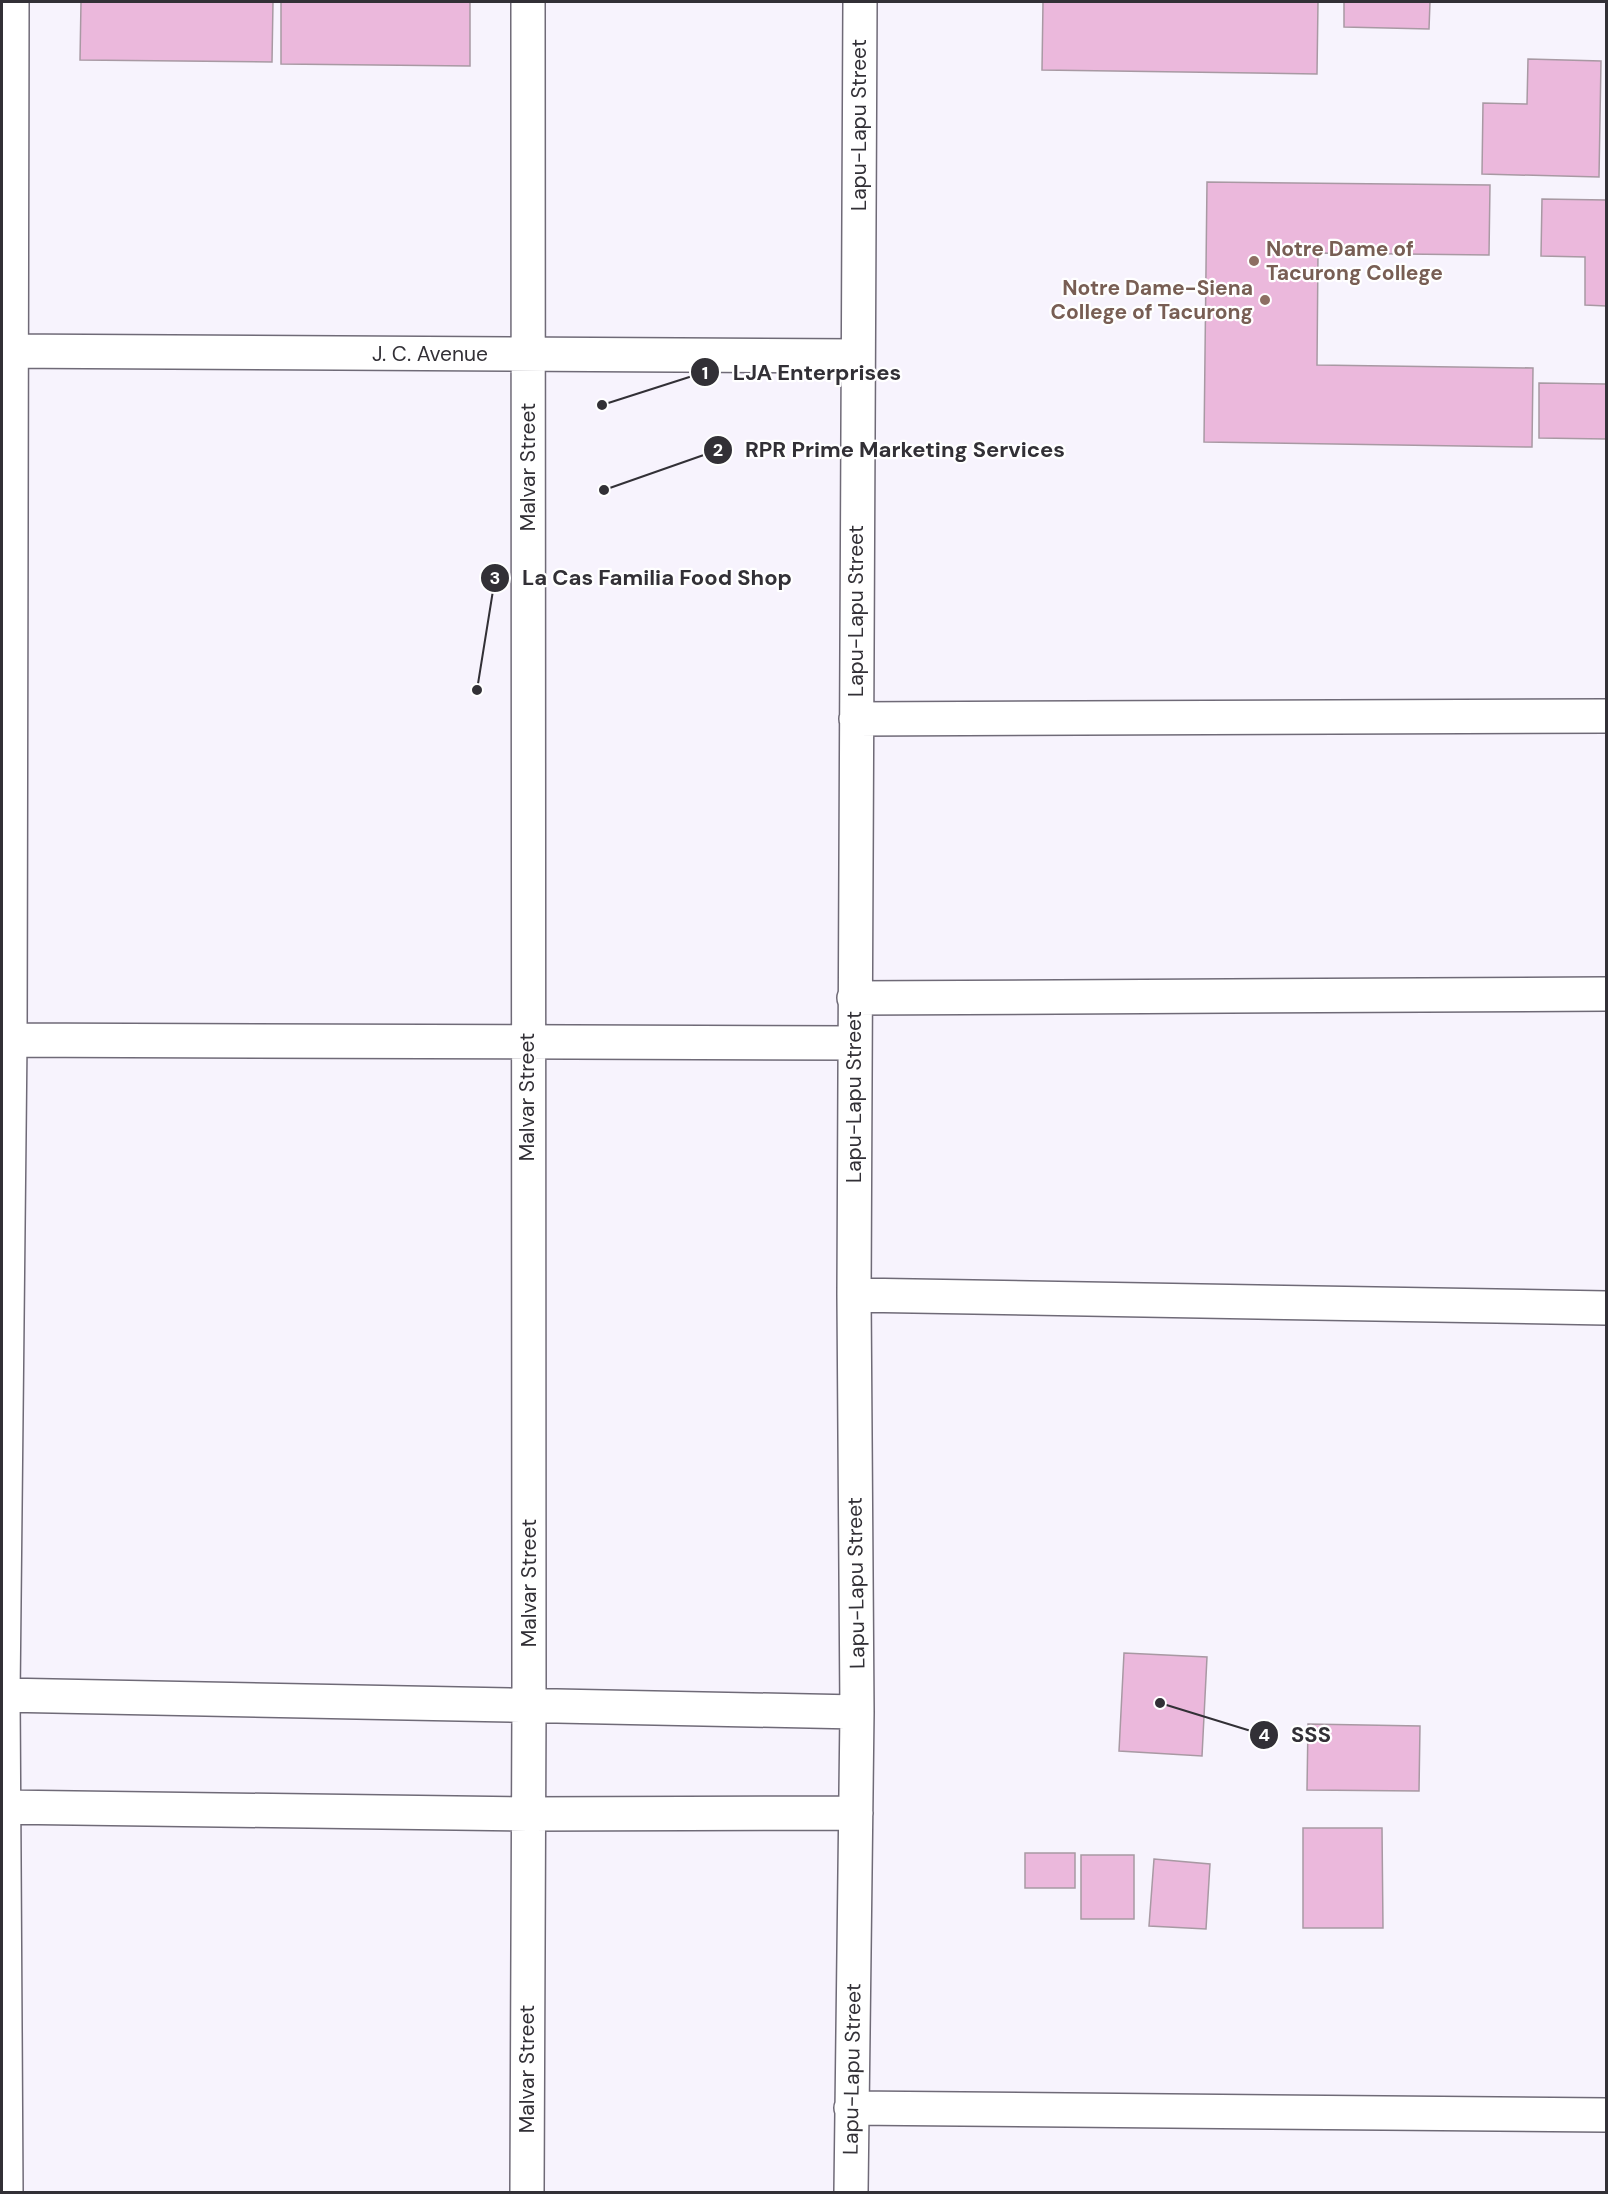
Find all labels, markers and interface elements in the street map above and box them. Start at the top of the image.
street label: Lapu-Lapu Street [845,39,873,211]
place label: Notre Dame of Tacurong College [1266,235,1443,287]
marker: Notre Dame of Tacurong College [1247,254,1261,268]
place label: Notre Dame-Siena College of Tacurong [1050,274,1253,326]
marker: Notre Dame-Siena College of Tacurong [1258,293,1272,307]
street label: J. C. Avenue [372,340,488,368]
callout: LJA Enterprises [690,352,913,392]
text: LJA Enterprises [733,358,901,387]
text: 1 [702,361,708,385]
street label: Malvar Street [514,403,542,531]
callout: RPR Prime Marketing Services [703,430,1077,470]
text: RPR Prime Marketing Services [745,435,1065,464]
text: 2 [713,438,723,462]
street label: Lapu-Lapu Street [842,525,870,697]
callout: La Cas Familia Food Shop [480,558,804,598]
text: La Cas Familia Food Shop [522,563,792,592]
text: 3 [490,566,500,590]
street label: Lapu-Lapu Street [840,1011,868,1183]
street label: Malvar Street [513,1033,541,1161]
street label: Lapu-Lapu Street [841,1497,871,1669]
street label: Malvar Street [515,1519,543,1647]
callout: SSS [1249,1715,1343,1755]
text: SSS [1291,1720,1331,1749]
text: 4 [1258,1723,1270,1747]
street label: Lapu-Lapu Street [837,1983,867,2155]
street label: Malvar Street [513,2005,541,2133]

